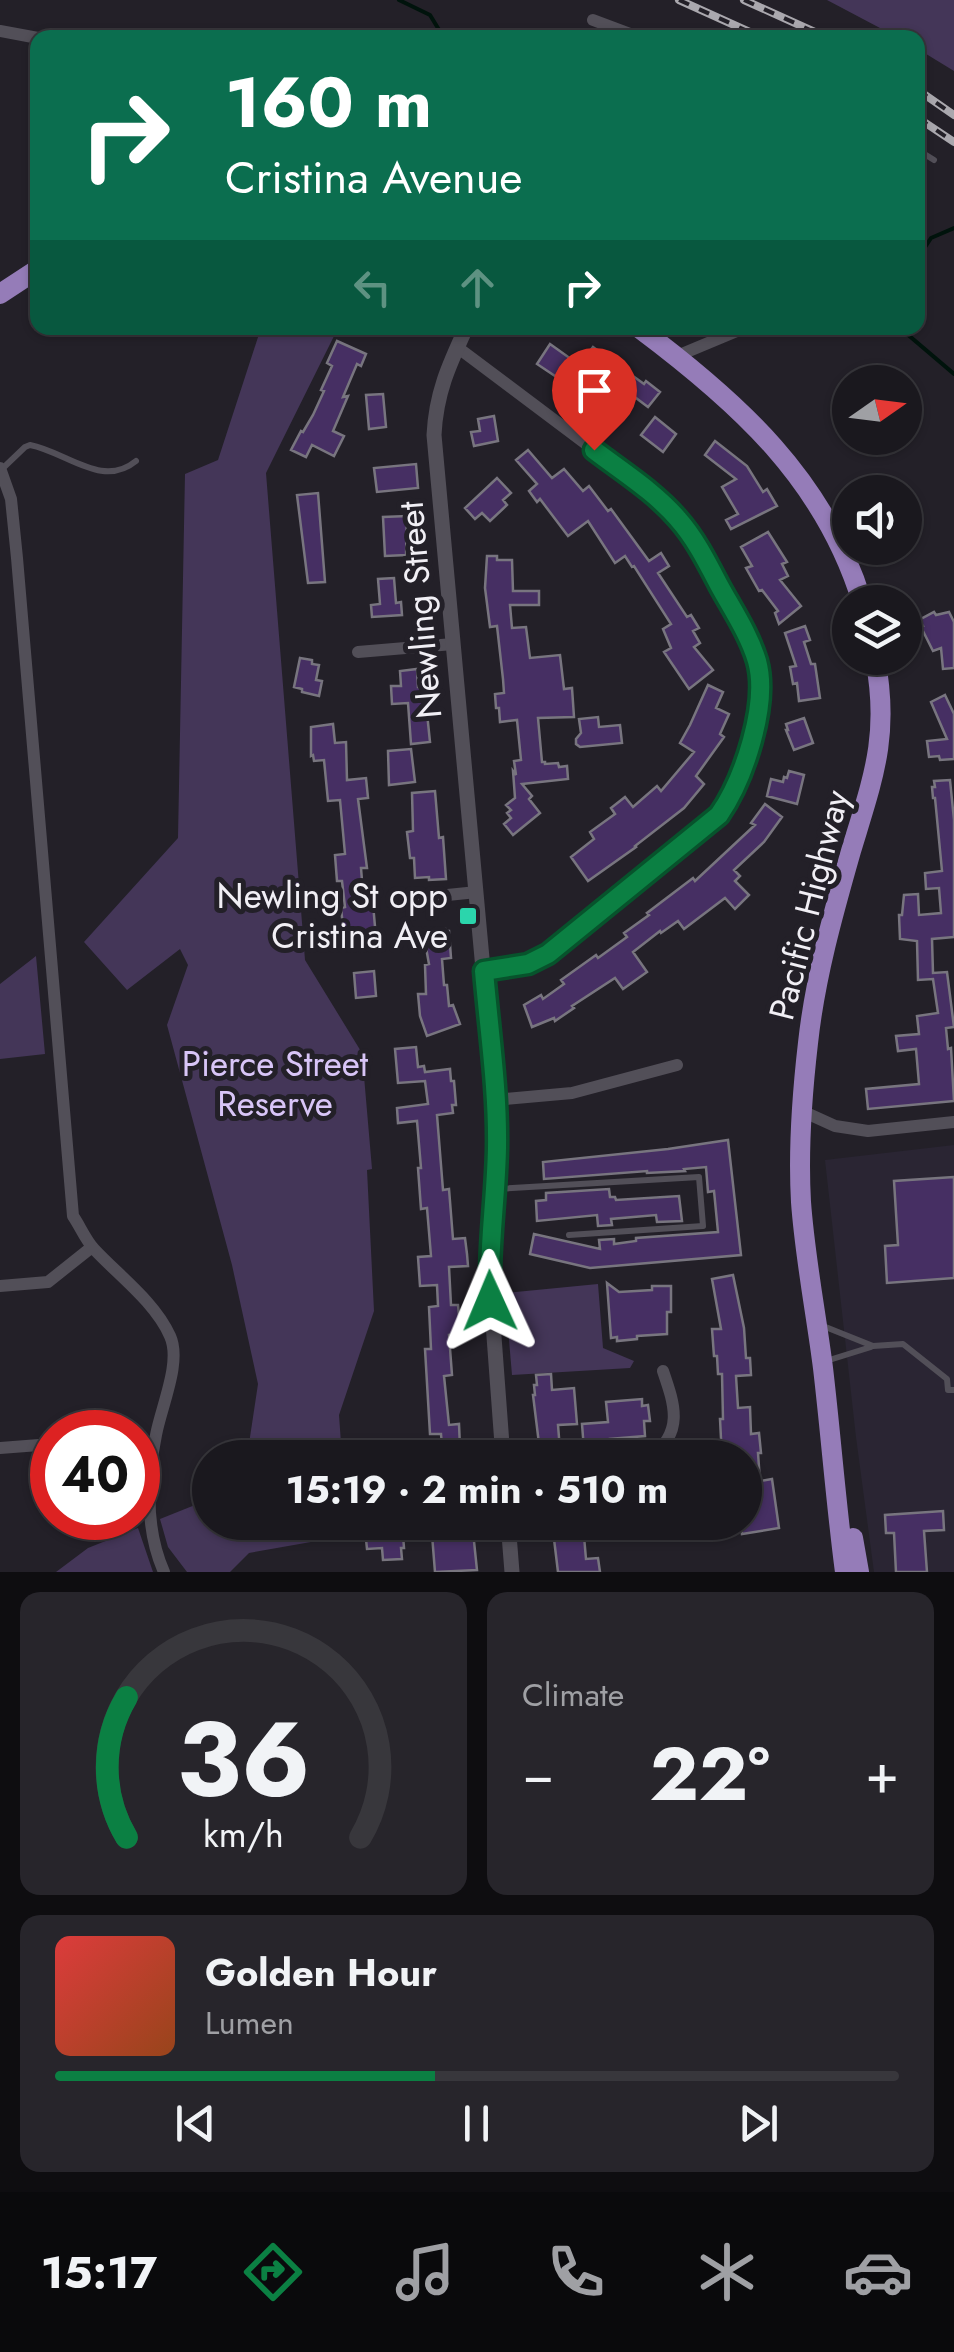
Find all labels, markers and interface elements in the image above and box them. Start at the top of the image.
text: 160 m [225,52,432,153]
icon: right [60,70,190,200]
text: Cristina Avenue [225,145,523,210]
icon: left [345,260,400,315]
icon: ahead [450,260,505,315]
icon: right [555,260,610,315]
pin [552,348,637,451]
icon: arrive [567,363,622,418]
north arrow [832,365,922,455]
map controls [832,365,922,675]
button: sound [832,475,922,565]
street label: Newling Street [386,499,454,721]
button: layers [832,585,922,675]
street label: Pacific Highway [756,784,862,1025]
place label: Newling St opp Cristina Ave [217,871,448,961]
marker: Newling St opp Cristina Ave [457,905,479,927]
park label: Pierce Street Reserve [182,1039,369,1129]
position arrow [438,1249,542,1353]
speed limit sign: 40 [30,1410,160,1540]
text: 15:19 · 2 min · 510 m [286,1462,668,1517]
text: Climate [522,1672,624,1718]
text: 36 [176,1684,311,1834]
text: 22° [649,1720,770,1828]
text: − [522,1734,554,1814]
text: + [865,1734,899,1814]
text: km/h [203,1809,284,1860]
text: Golden Hour [205,1945,437,2000]
text: Lumen [205,2000,294,2046]
icon: previous [168,2096,223,2151]
icon: pause [449,2096,504,2151]
icon: next [731,2096,786,2151]
icon: directions [238,2237,308,2307]
icon: music [390,2237,460,2307]
icon: phone [541,2237,611,2307]
icon: climate [692,2237,762,2307]
icon: car [843,2237,913,2307]
text: 15:17 [41,2240,157,2305]

